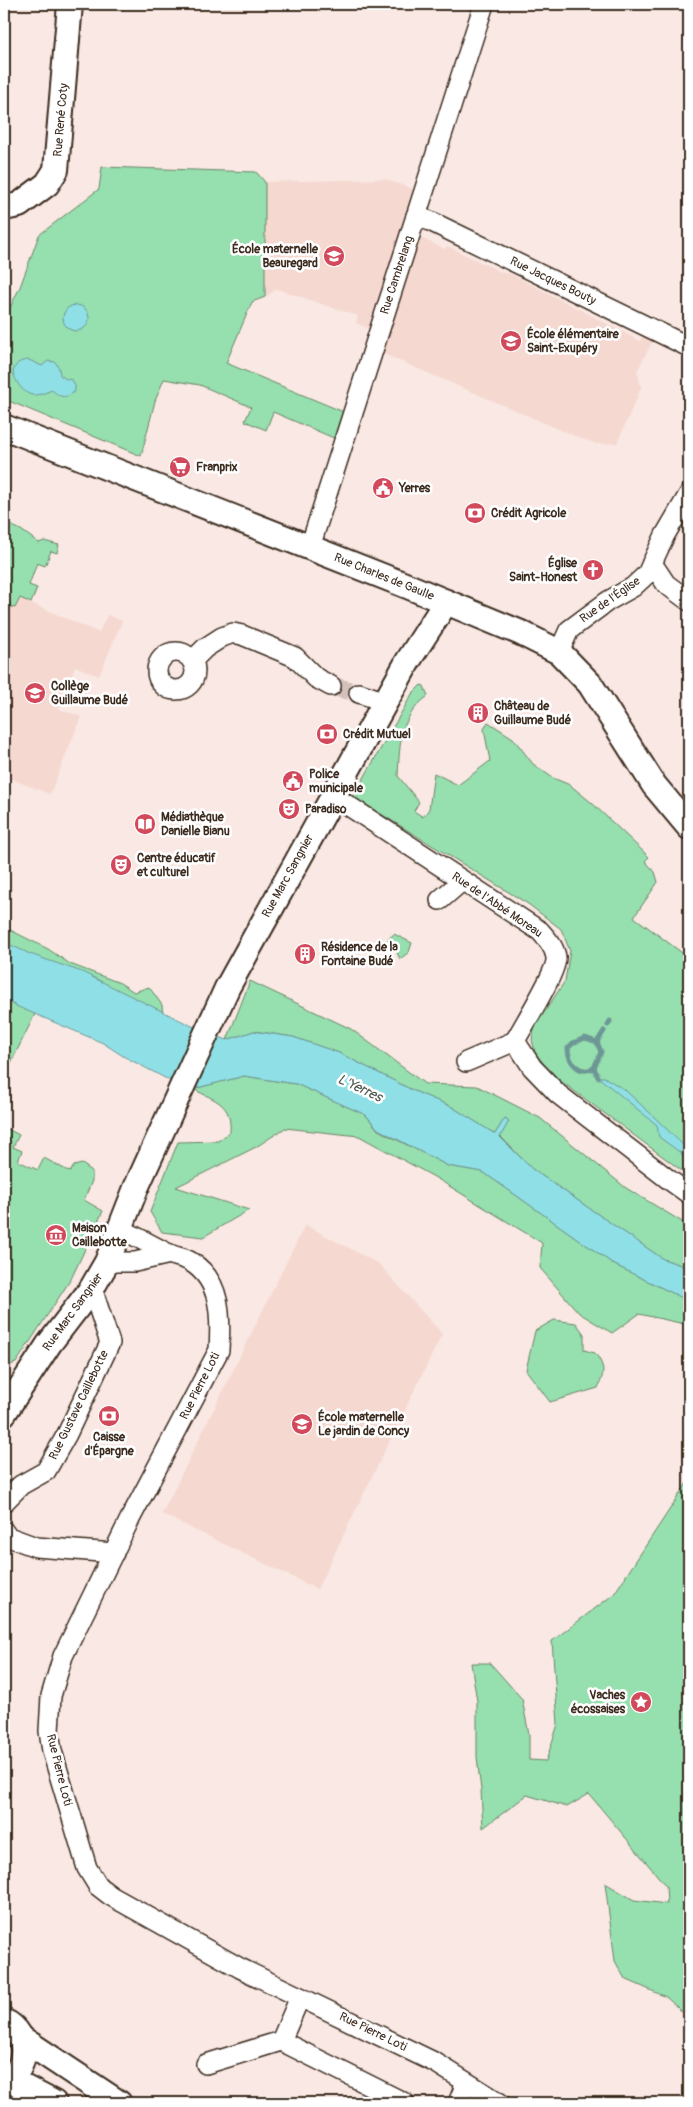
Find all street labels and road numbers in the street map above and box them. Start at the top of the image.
street label: Rue René Coty [50,83,72,157]
street label: Rue Cambrelang [377,234,417,316]
street label: Rue Jacques Bouty [508,254,598,308]
street label: Rue Charles de Gaulle [332,550,436,604]
street label: Rue de l'Église [576,573,643,626]
street label: Rue Marc Sangnier [259,831,317,920]
street label: Rue de l'Abbé Moreau [449,869,545,941]
street label: Rue Marc Sangnier [40,1269,107,1354]
street label: Rue Gustave Caillebotte [46,1348,112,1462]
street label: Rue Pierre Loti [177,1350,223,1422]
street label: Rue Pierre Loti [43,1733,75,1807]
street label: Rue Pierre Loti [337,2009,409,2055]

